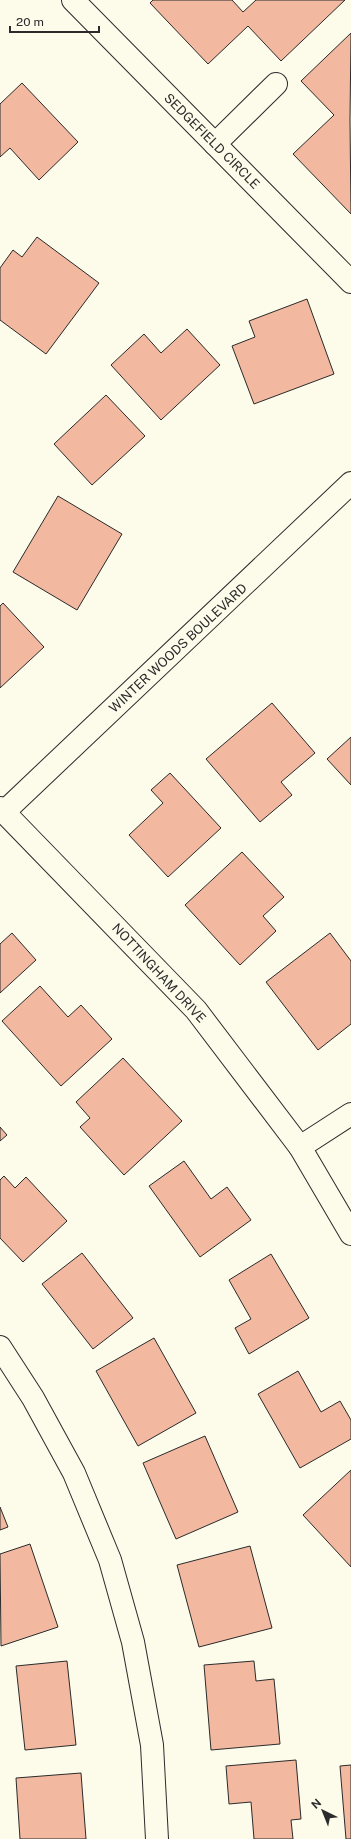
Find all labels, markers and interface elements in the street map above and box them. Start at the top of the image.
scale bar [10,8,99,34]
text: 20 m [16,15,44,29]
street label: SEDGEFIELD CIRCLE [161,90,263,192]
street label: WINTER WOODS BOULEVARD [106,580,250,716]
street label: NOTTINGHAM DRIVE [109,920,209,1026]
north arrow [303,1791,343,1831]
text: N [309,1796,323,1811]

